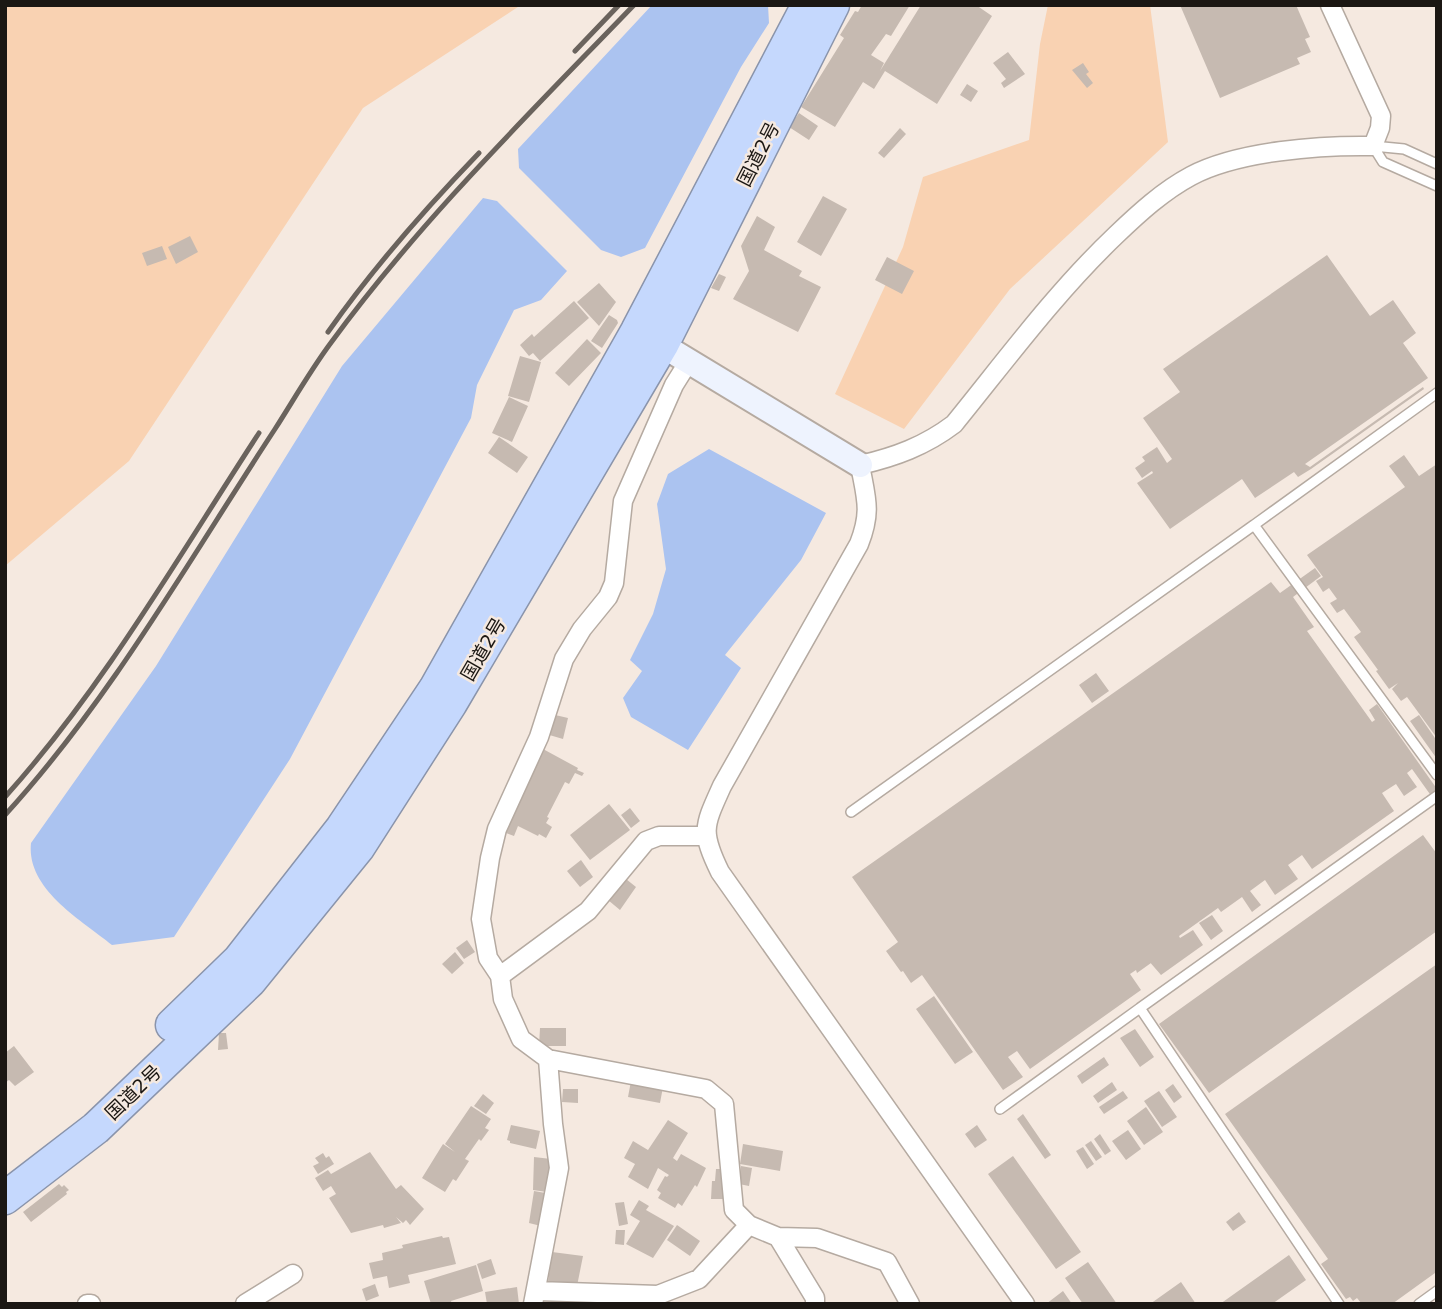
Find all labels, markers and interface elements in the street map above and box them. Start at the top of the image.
street label: 国道2号 [733,118,783,190]
street label: 国道2号 [456,614,510,684]
street label: 国道2号 [101,1060,165,1124]

